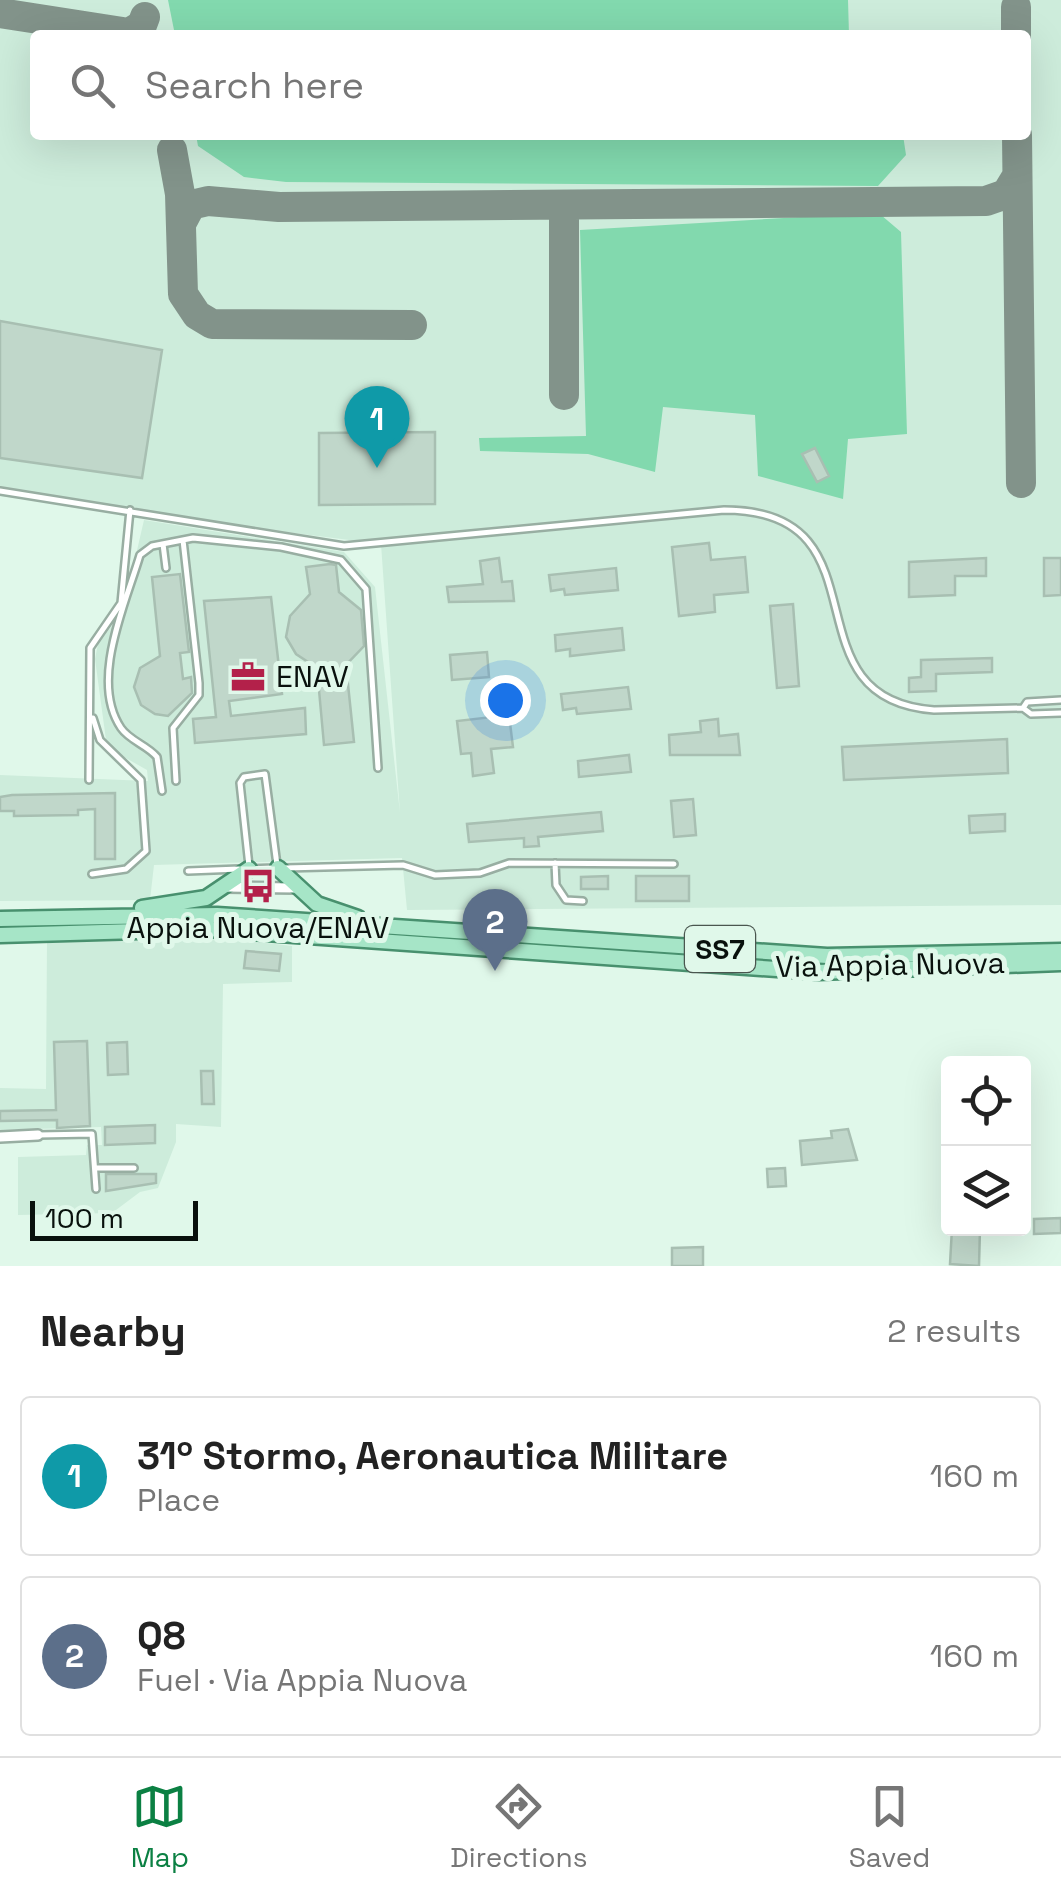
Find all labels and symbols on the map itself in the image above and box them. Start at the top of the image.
pin: 1 [344,386,410,468]
place label: ENAV [276,657,349,696]
office icon: ENAV [229,658,267,696]
your location [480,675,531,726]
bus stop icon: Appia Nuova/ENAV [239,867,277,905]
pin: 2 [462,888,528,971]
place label: Appia Nuova/ENAV [127,908,389,947]
road number: SS7 [685,926,755,972]
street label: Via Appia Nuova [775,943,1005,986]
scale bar [30,1196,198,1240]

